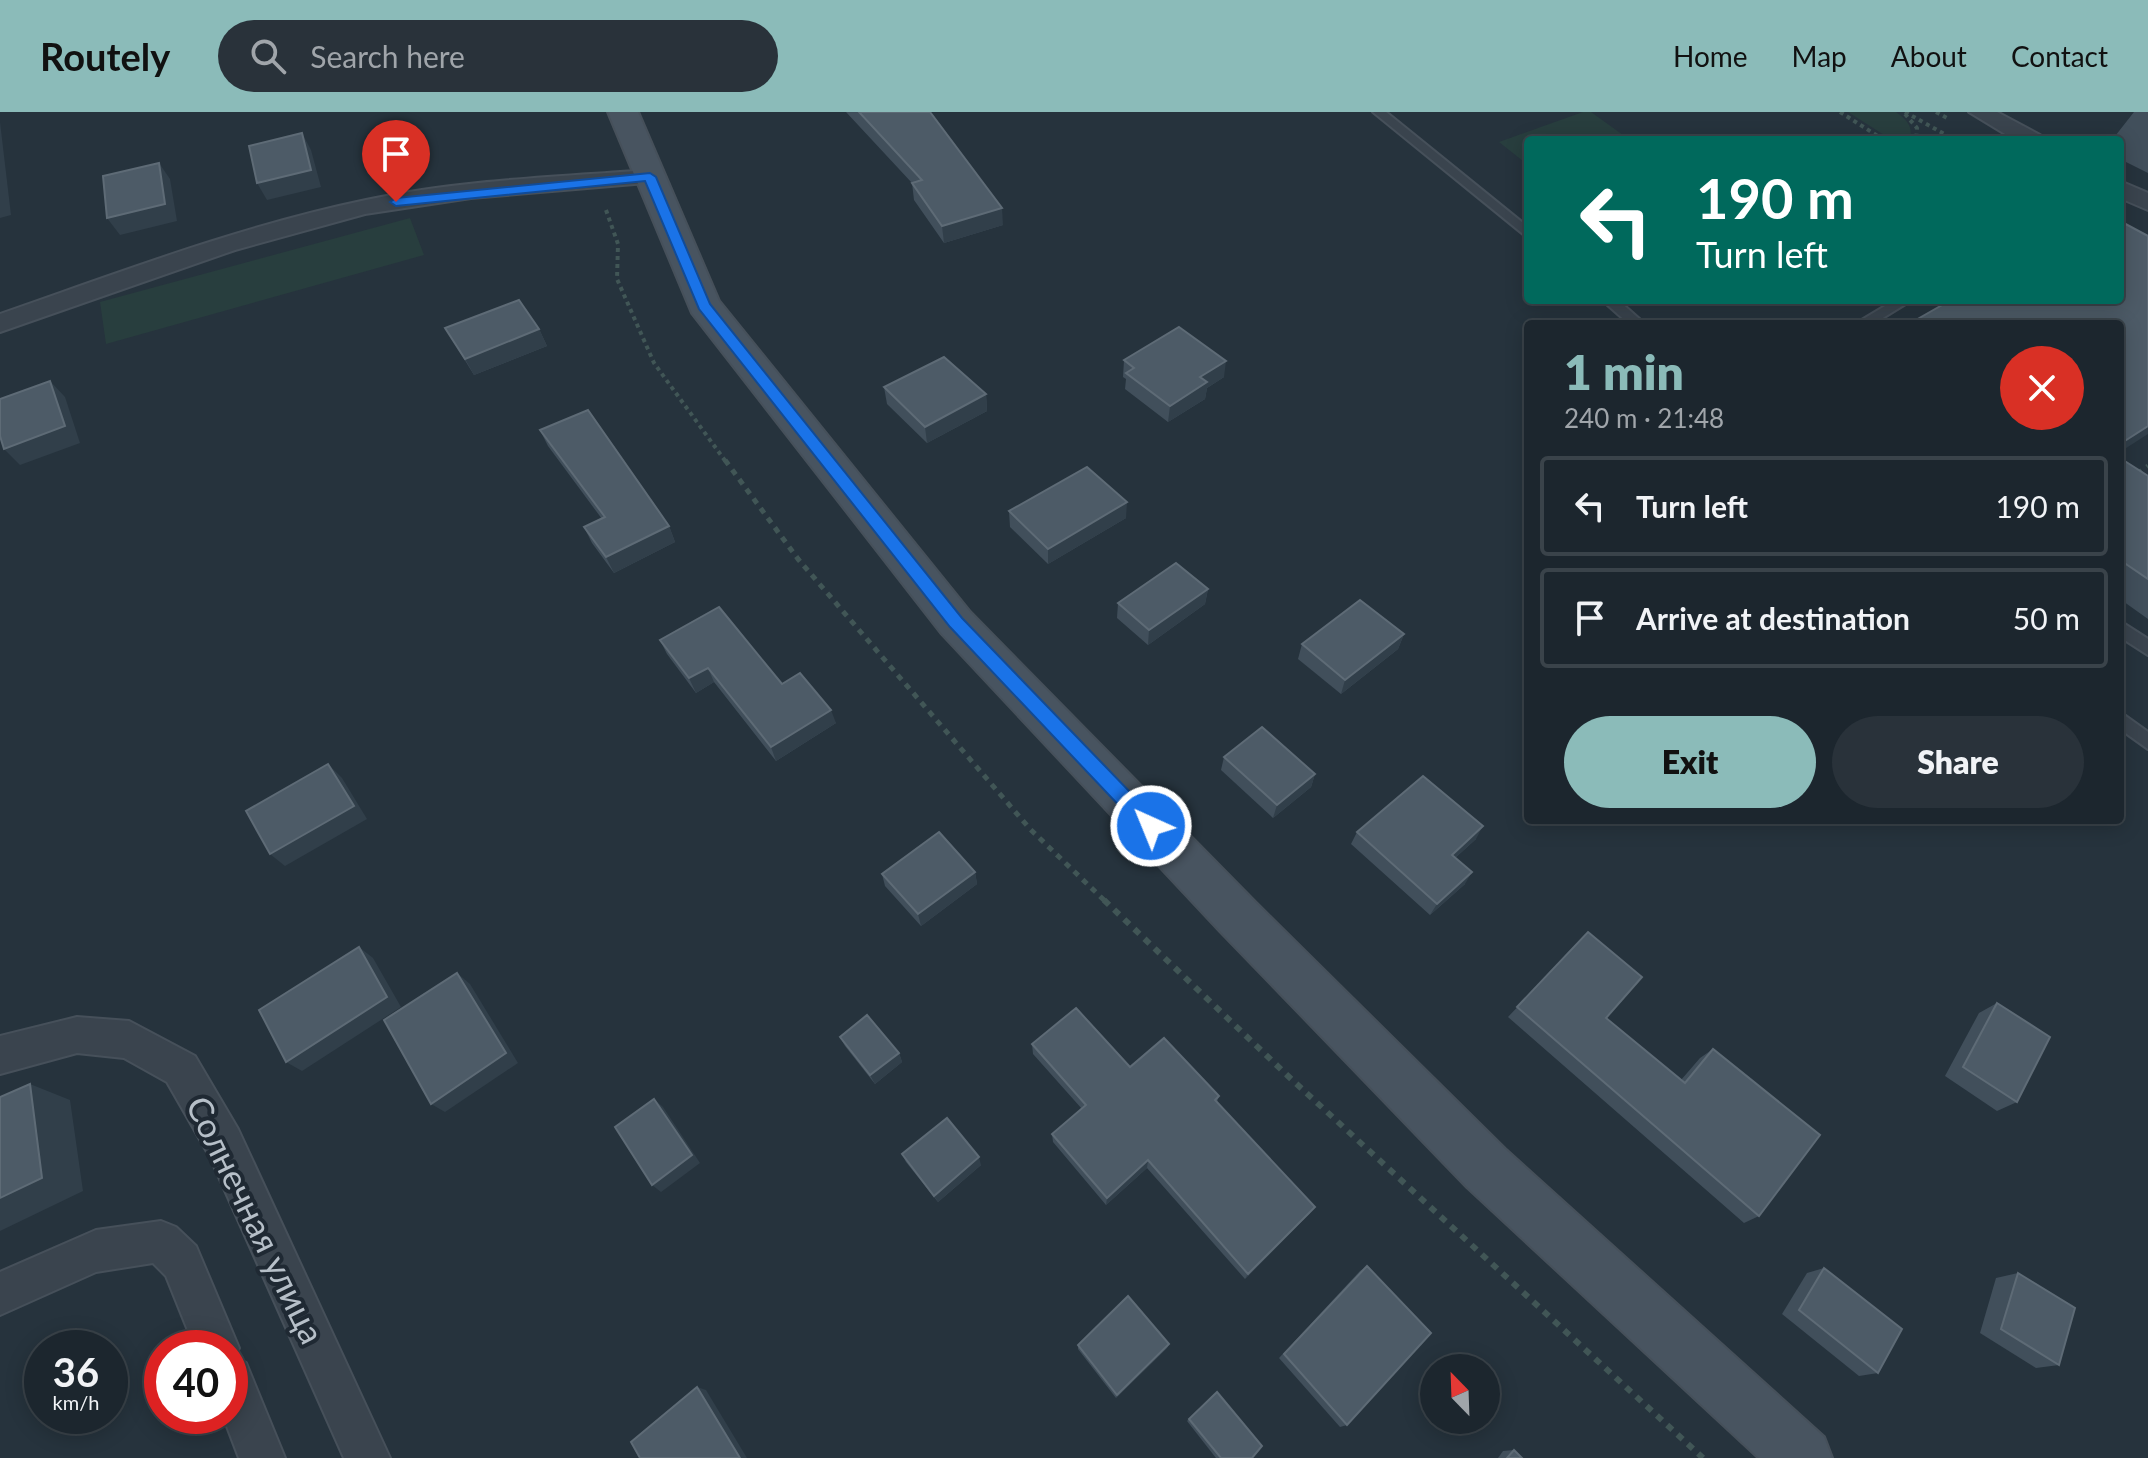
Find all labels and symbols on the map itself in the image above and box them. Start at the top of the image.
pin [362,120,430,202]
position arrow [1109,784,1193,868]
street label: Солнечная улица [179,1089,334,1350]
speed limit sign: 40 [144,1330,248,1434]
north arrow [1420,1354,1500,1434]

